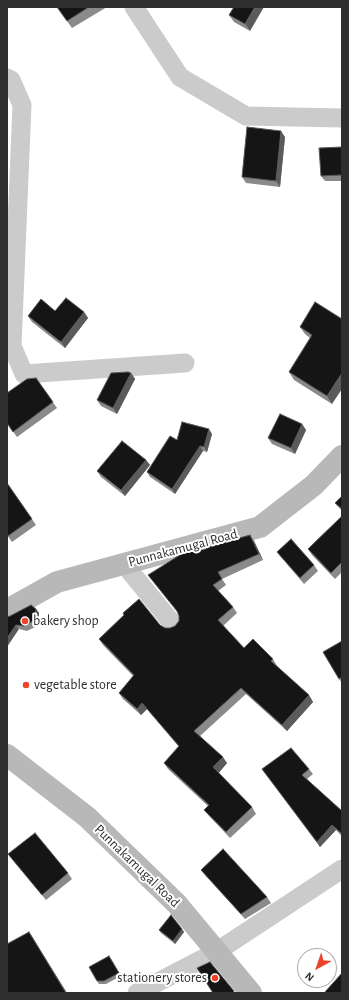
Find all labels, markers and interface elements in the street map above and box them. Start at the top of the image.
street label: Punnakamugal Road [127,525,239,571]
place label: bakery shop [33,613,99,629]
marker: bakery shop [20,616,30,626]
place label: vegetable store [34,677,117,693]
marker: vegetable store [21,680,31,690]
street label: Punnakamugal Road [91,821,183,911]
north arrow [297,948,337,988]
place label: stationery stores [117,970,207,986]
text: N [303,970,316,983]
marker: stationery stores [210,973,220,983]

